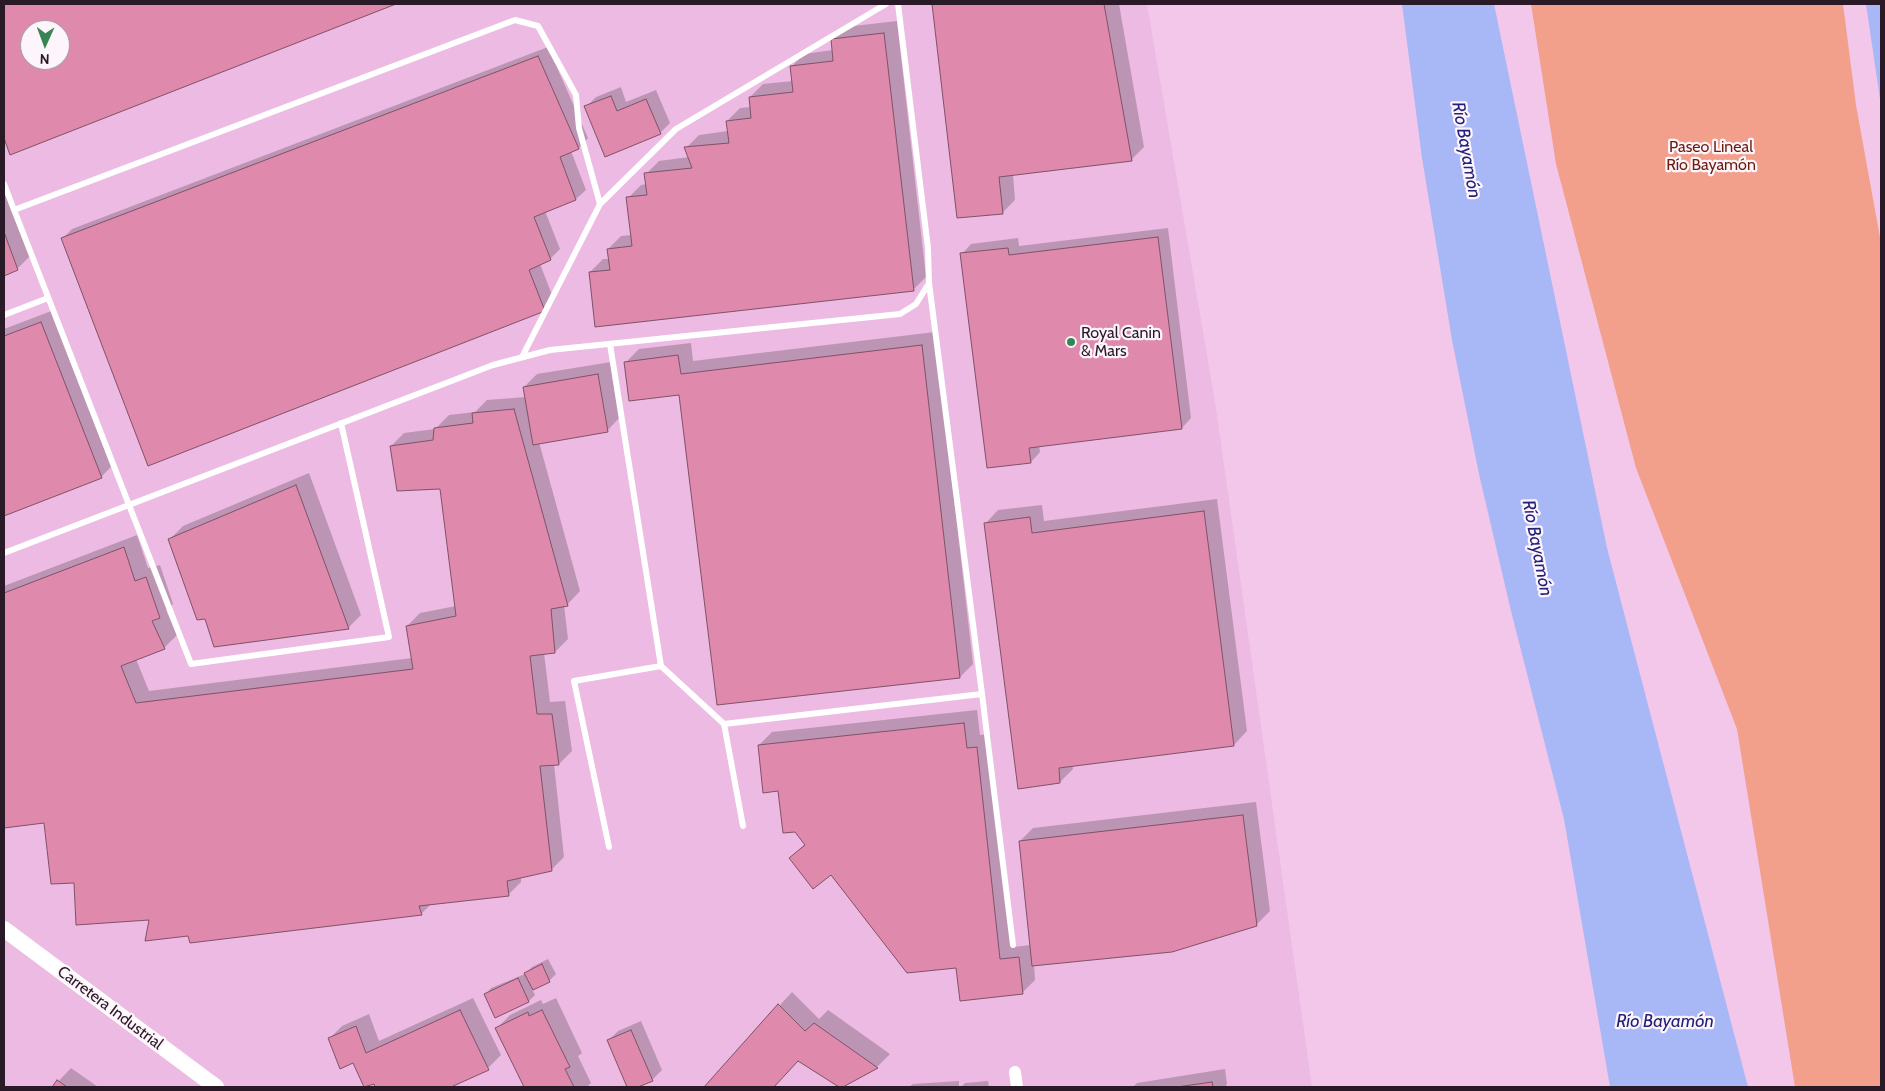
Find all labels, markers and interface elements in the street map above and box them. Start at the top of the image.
north arrow [20,20,70,70]
text: N [39,50,50,68]
water label: Río Bayamón [1447,100,1485,200]
park label: Paseo Lineal Río Bayamón [1666,137,1756,175]
place label: Royal Canin & Mars [1081,323,1161,361]
marker: Royal Canin & Mars [1065,336,1077,348]
water label: Río Bayamón [1517,498,1557,598]
street label: Carretera Industrial [53,962,167,1054]
water label: Río Bayamón [1616,1011,1714,1033]

